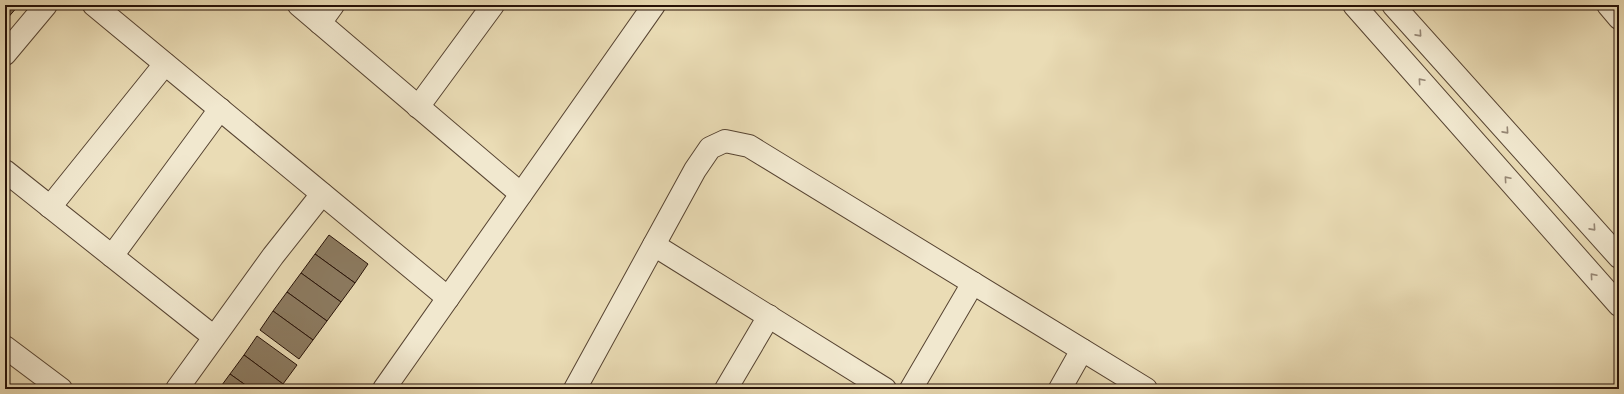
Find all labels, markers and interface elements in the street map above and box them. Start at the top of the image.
one-way arrow [1415,29,1422,37]
one-way arrow [1418,78,1426,86]
one-way arrow [1501,126,1509,134]
one-way arrow [1505,176,1512,183]
one-way arrow [1588,223,1595,231]
one-way arrow [1591,273,1598,281]

